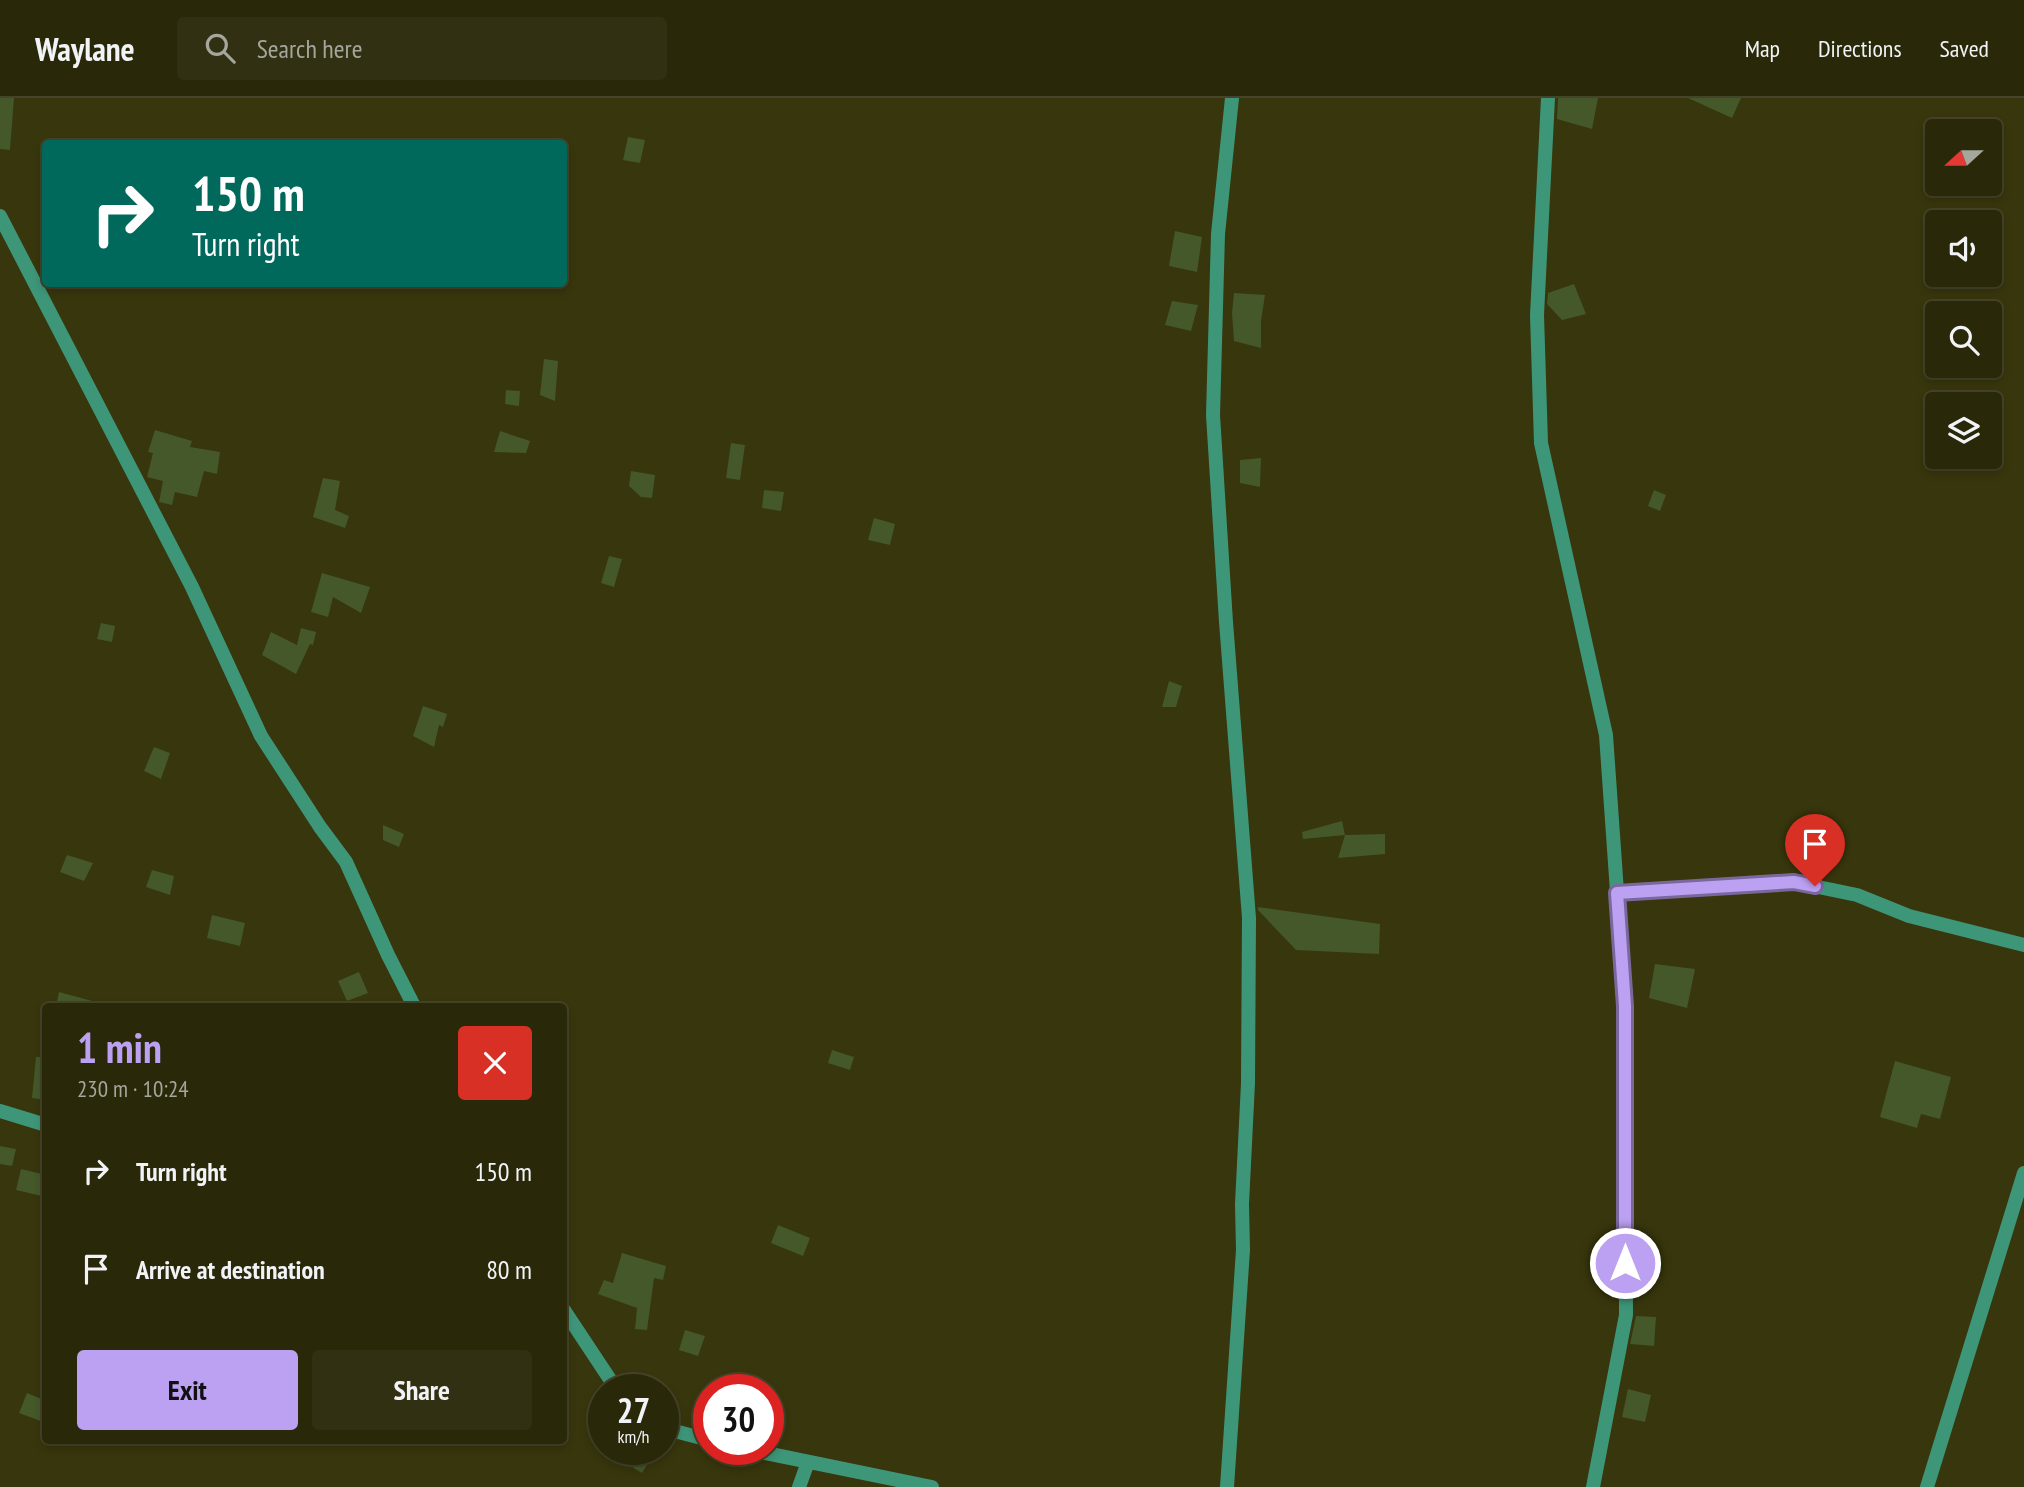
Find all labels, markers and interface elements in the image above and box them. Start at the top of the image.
search box [177,17,667,80]
text: Waylane [35,27,135,70]
icon: search [201,29,239,67]
text: Search here [257,32,362,65]
text: Map [1745,33,1780,64]
text: Directions [1818,33,1902,64]
text: Saved [1940,33,1989,64]
north arrow [1925,119,2002,196]
map controls [1925,119,2002,469]
text: 150 m [192,161,305,225]
icon: right [77,168,168,259]
button: sound [1925,210,2002,287]
text: Turn right [192,223,300,265]
button: search [1925,301,2002,378]
button: layers [1925,392,2002,469]
pin [1785,814,1845,886]
icon: arrive [1796,825,1834,863]
text: 1 min [77,1020,162,1075]
button: close [458,1026,532,1100]
text: 230 m · 10:24 [77,1074,189,1103]
icon: right [77,1152,115,1190]
text: Turn right [136,1155,227,1188]
text: 150 m [474,1155,532,1188]
position arrow [1588,1226,1662,1300]
icon: arrive [77,1250,115,1288]
text: Arrive at destination [136,1253,325,1286]
text: 80 m [486,1253,532,1286]
button: Exit [77,1350,298,1430]
button: Share [312,1350,532,1430]
speed limit sign: 30 [693,1374,784,1465]
text: 27 [617,1387,650,1433]
text: km/h [618,1425,649,1448]

